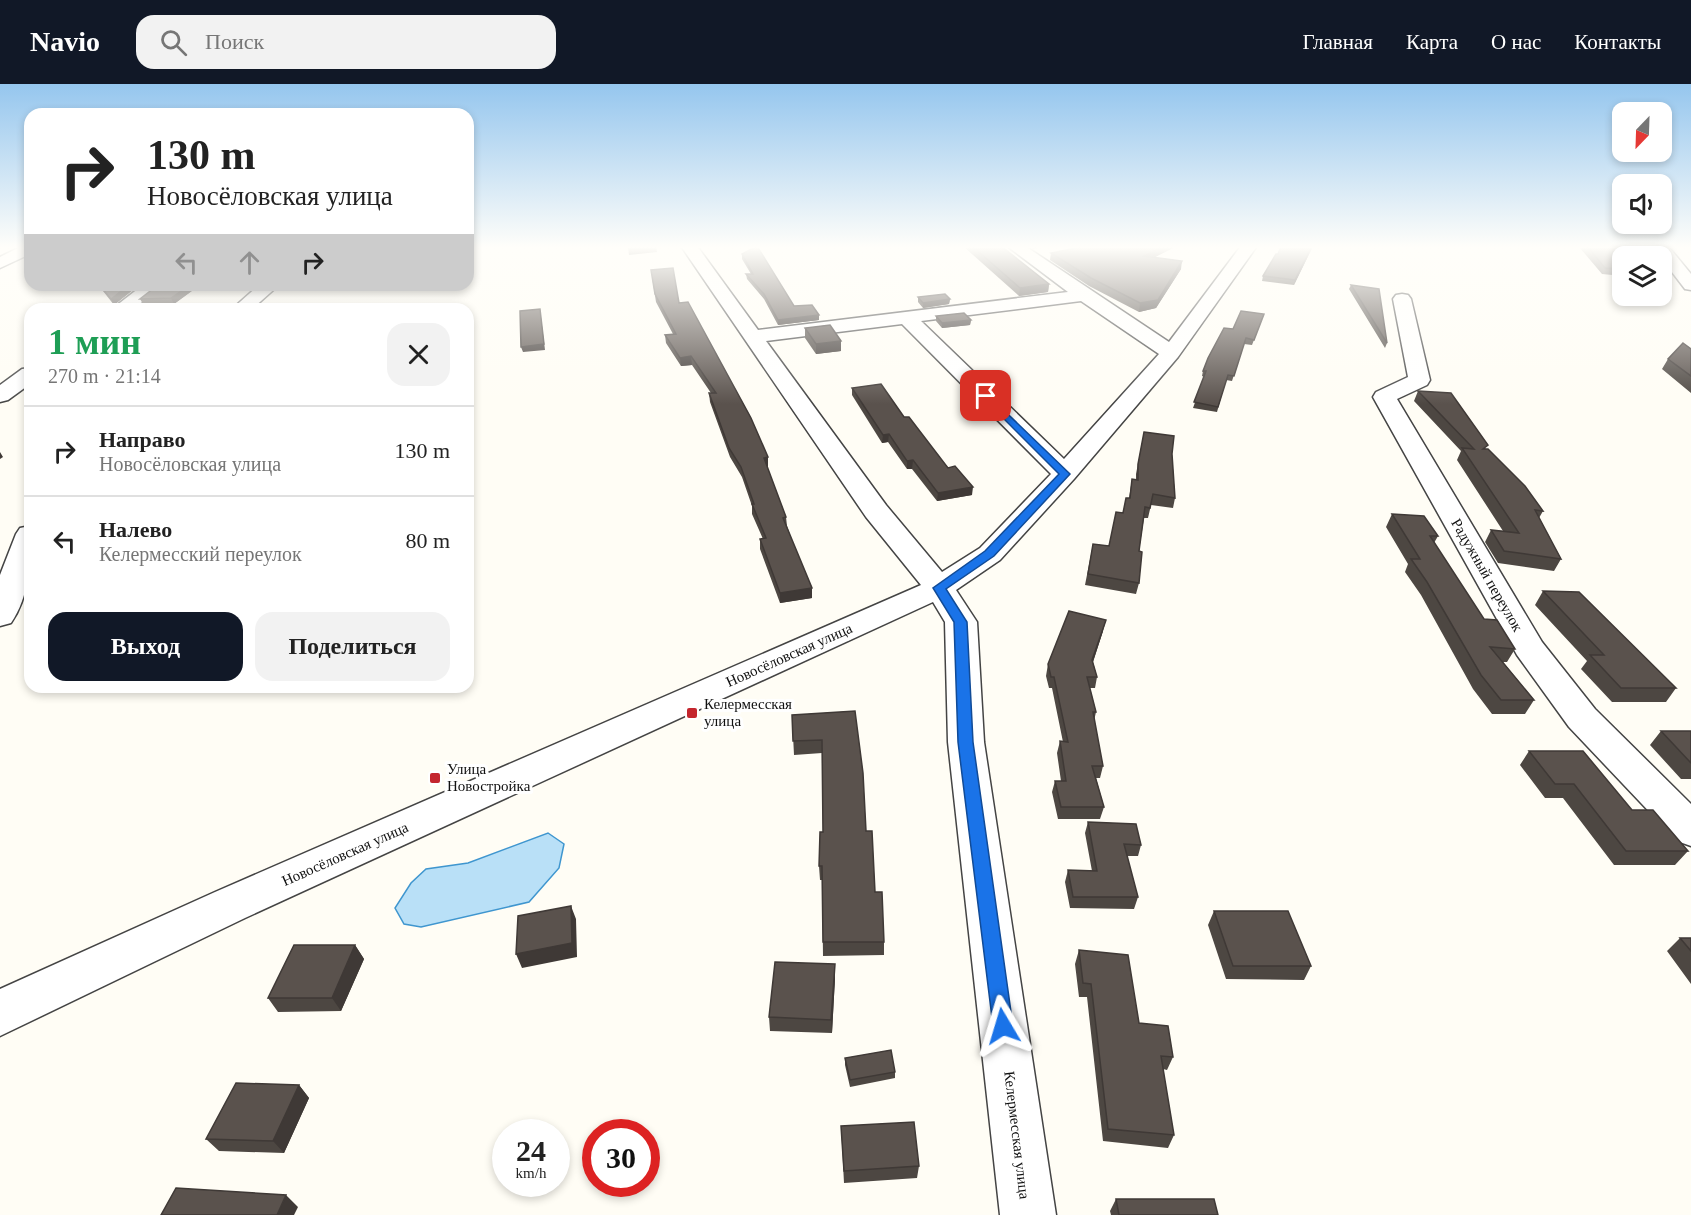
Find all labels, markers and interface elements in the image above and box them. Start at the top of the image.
search box [136,15,556,69]
text: Navio [30,26,100,57]
icon: search [157,26,190,59]
text: Поиск [205,29,264,54]
text: Главная [1303,30,1373,54]
text: Карта [1406,30,1458,54]
text: О нас [1491,30,1541,54]
text: Контакты [1574,30,1661,54]
north arrow [1612,102,1672,162]
map controls [1612,102,1672,306]
icon: right [48,132,126,210]
text: 130 m [147,132,256,178]
button: sound [1612,174,1672,234]
text: Новосёловская улица [147,181,393,211]
icon: left [170,246,203,279]
icon: ahead [233,246,266,279]
icon: right [296,246,329,279]
button: layers [1612,246,1672,306]
text: 1 мин [48,322,141,362]
button: close [387,323,450,386]
text: 270 m · 21:14 [48,365,161,387]
pin [960,370,1011,421]
icon: arrive [969,379,1002,412]
text: Направо [99,427,185,452]
icon: right [48,435,81,468]
text: 130 m [394,438,450,463]
text: Новосёловская улица [99,453,281,475]
street label: Радужный переулок [1448,516,1526,635]
text: Налево [99,517,172,542]
icon: left [48,525,81,558]
text: 80 m [405,528,450,553]
text: Келермесский переулок [99,543,302,565]
button: Выход [48,612,243,681]
button: Поделиться [255,612,450,681]
street label: Новосёловская улица [723,620,855,690]
place label: Келермесская улица [704,696,792,729]
marker: Келермесская улица [685,706,699,720]
place label: Улица Новостройка [447,761,531,794]
marker: Улица Новостройка [428,771,442,785]
street label: Новосёловская улица [279,819,411,889]
position arrow [971,994,1035,1058]
street label: Келермесская улица [1001,1070,1033,1200]
speed limit sign: 30 [582,1119,660,1197]
text: 24 [516,1134,546,1167]
text: km/h [516,1165,546,1181]

